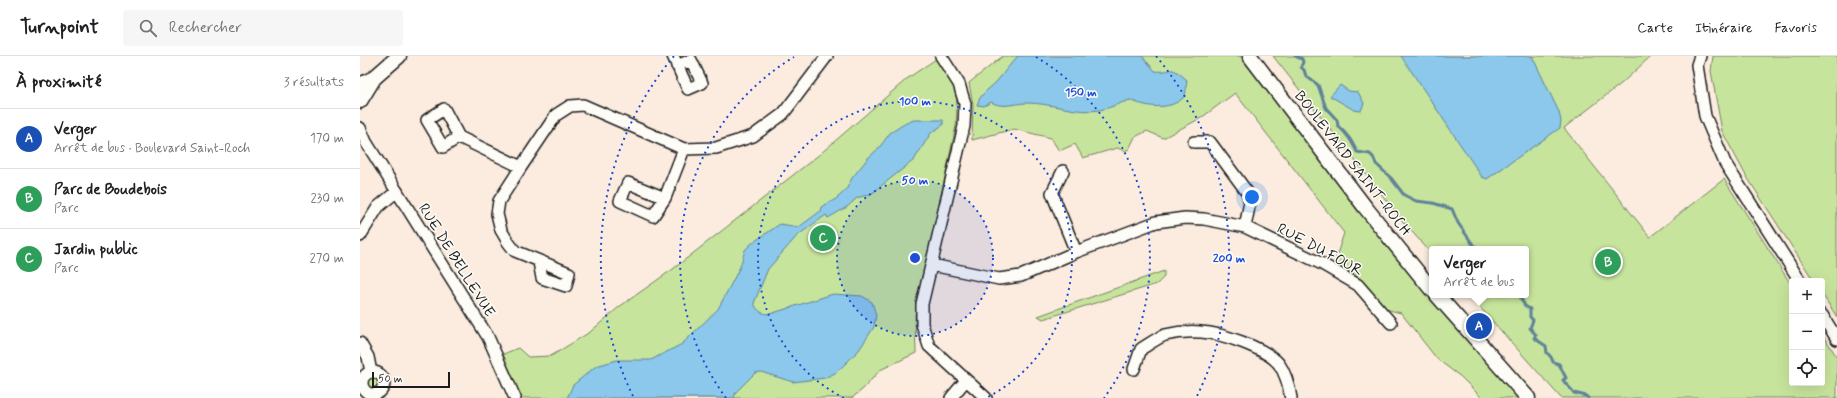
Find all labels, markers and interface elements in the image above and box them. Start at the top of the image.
search box [123,10,403,46]
text: Turnpoint [20,15,99,40]
icon: search [137,17,159,39]
text: Rechercher [169,18,242,38]
text: Carte [1637,19,1673,37]
text: Itinéraire [1695,19,1752,37]
text: Favoris [1774,19,1817,37]
text: À proximité [16,71,101,93]
text: 3 résultats [284,74,344,91]
text: 150 m [1065,85,1097,101]
street label: BOULEVARD SAINT-ROCH [1289,87,1415,240]
text: 100 m [899,94,932,110]
text: Verger [54,120,97,140]
text: A [25,130,33,147]
text: 170 m [310,130,344,147]
text: Arrêt de bus · Boulevard Saint-Roch [54,140,250,157]
text: 50 m [902,173,929,189]
text: Parc de Boudebois [54,180,167,200]
your location [1242,187,1262,207]
text: B [25,190,33,207]
text: 230 m [310,190,344,207]
text: Parc [54,200,79,217]
street label: RUE DE BELLEVUE [413,200,499,321]
street label: RUE DU FOUR [1273,219,1367,281]
pin: C [810,223,836,253]
text: Jardin public [54,240,138,260]
popup [1429,246,1529,298]
pin: B [1595,247,1621,277]
text: C [24,250,34,267]
text: 270 m [309,250,344,267]
centre of rings [908,251,922,265]
text: 200 m [1213,251,1246,267]
text: Verger [1444,254,1486,274]
text: Parc [54,260,79,277]
text: Arrêt de bus [1444,274,1514,291]
map controls [1789,278,1825,386]
button: + [1789,278,1825,314]
pin: A [1466,311,1492,341]
button: − [1789,314,1825,350]
button: locate [1789,350,1825,386]
scale bar [372,370,450,389]
text: 50 m [378,372,403,386]

